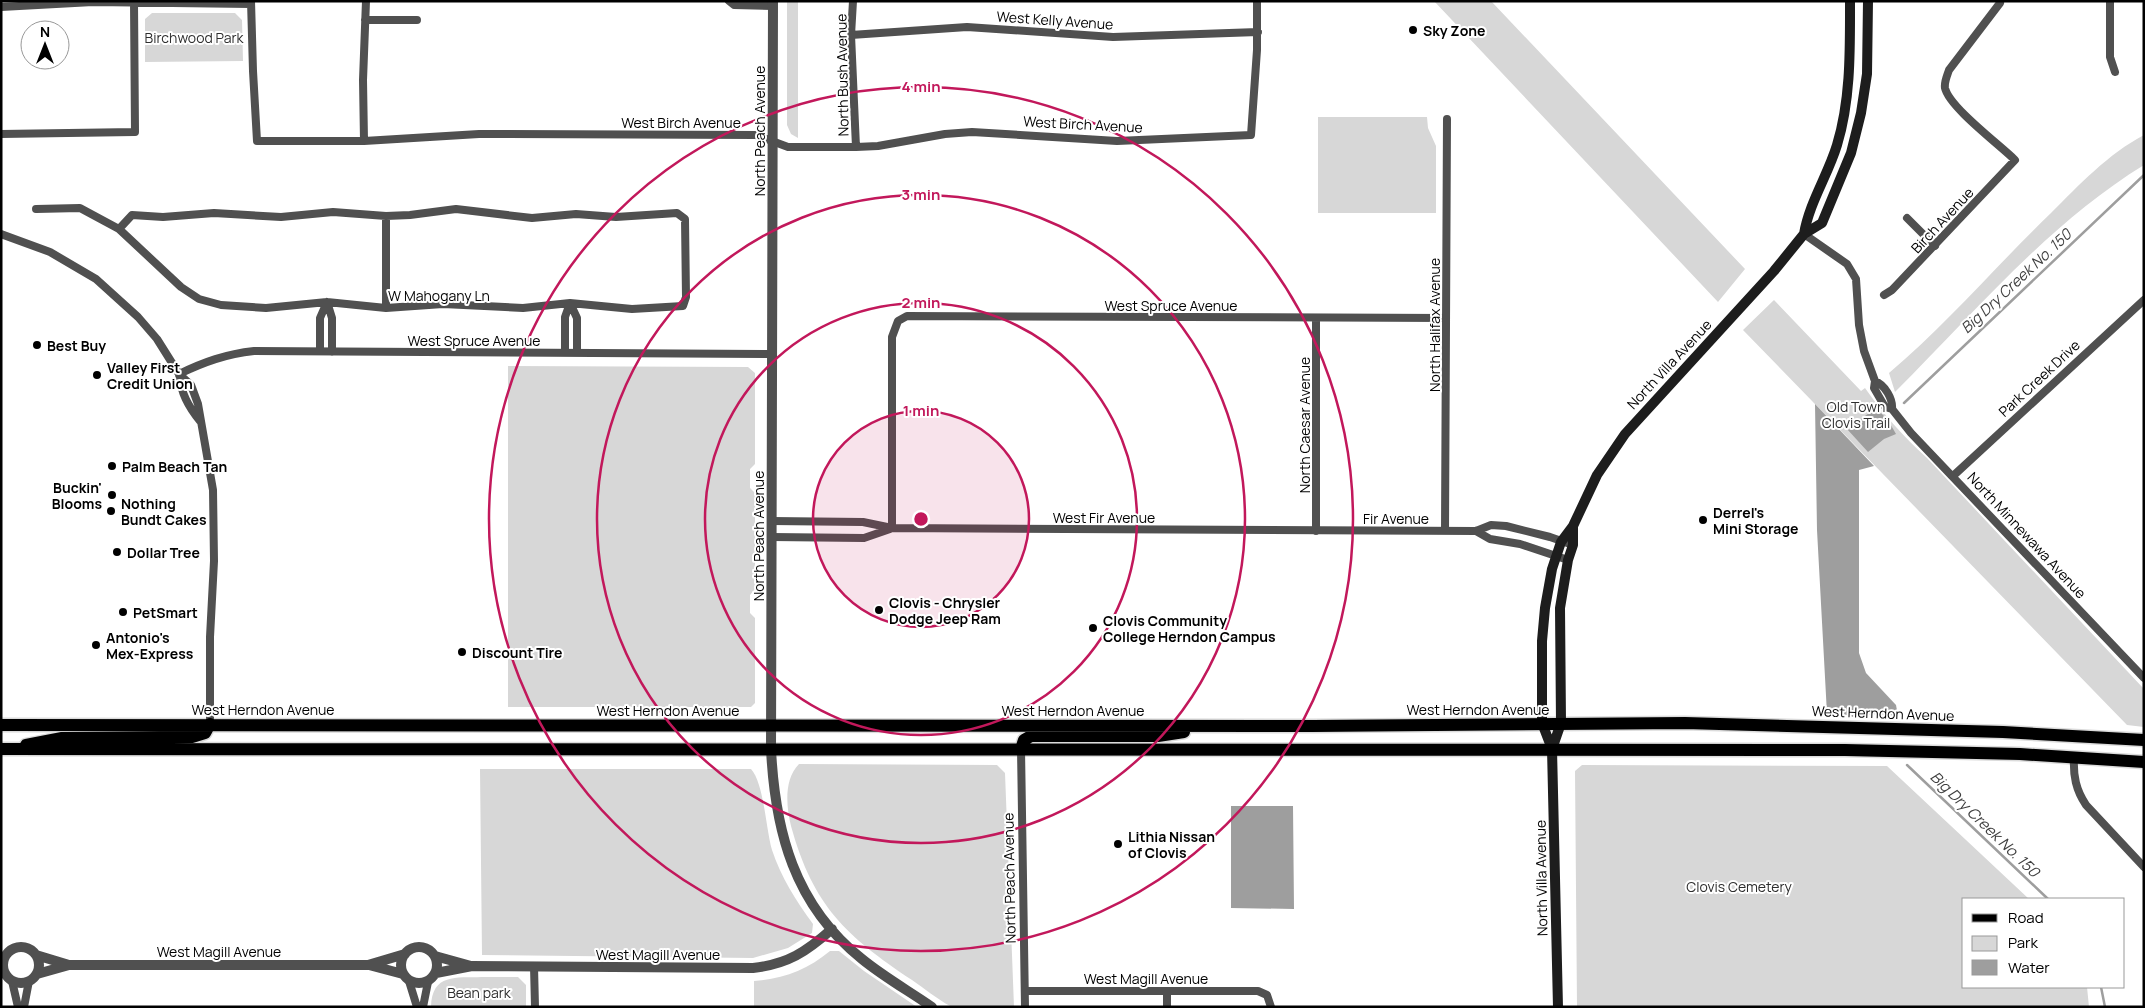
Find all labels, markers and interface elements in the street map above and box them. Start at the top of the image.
street label: West Kelly Avenue [996,6,1114,34]
street label: North Bush Avenue [831,13,853,137]
north arrow [20,20,70,70]
place label: Sky Zone [1423,21,1485,40]
text: N [40,22,50,41]
marker: Sky Zone [1407,24,1419,36]
park label: Birchwood Park [145,28,244,47]
street label: North Peach Avenue [750,66,769,196]
text: 4 min [901,76,941,97]
street label: West Birch Avenue [1023,111,1143,137]
street label: West Birch Avenue [621,113,741,132]
street label: Birch Avenue [1907,183,1977,257]
text: 3 min [902,184,940,205]
water label: Big Dry Creek No. 150 [1956,223,2077,338]
street label: North Halifax Avenue [1425,258,1444,392]
street label: W Mahogany Ln [388,286,490,305]
text: 2 min [901,292,941,313]
street label: West Spruce Avenue [1105,296,1237,315]
street label: North Villa Avenue [1622,315,1716,413]
street label: West Spruce Avenue [408,331,540,350]
street label: Park Creek Drive [1994,335,2084,421]
place label: Best Buy [47,336,106,355]
marker: Best Buy [31,339,43,351]
street label: North Caesar Avenue [1295,357,1314,493]
place label: Valley First Credit Union [107,358,193,393]
marker: Valley First Credit Union [91,369,103,381]
park label: Old Town Clovis Trail [1822,397,1890,432]
text: 1 min [903,400,939,421]
place label: Palm Beach Tan [122,457,227,476]
marker: Palm Beach Tan [106,460,118,472]
street label: North Minnewawa Avenue [1964,468,2090,602]
street label: North Peach Avenue [749,471,768,601]
place label: Buckin' Blooms [52,478,102,513]
marker: Buckin' Blooms [106,489,118,501]
place label: Nothing Bundt Cakes [121,494,207,529]
place label: Derrel's Mini Storage [1713,503,1798,538]
marker: Nothing Bundt Cakes [105,505,117,517]
street label: West Fir Avenue [1053,508,1155,527]
street label: Fir Avenue [1363,509,1429,528]
centre of rings [912,510,930,528]
marker: Derrel's Mini Storage [1697,514,1709,526]
place label: Dollar Tree [127,543,200,562]
marker: Dollar Tree [111,546,123,558]
place label: Clovis - Chrysler Dodge Jeep Ram [889,593,1001,628]
place label: PetSmart [133,603,198,622]
marker: Clovis - Chrysler Dodge Jeep Ram [873,604,885,616]
marker: PetSmart [117,606,129,618]
place label: Clovis Community College Herndon Campus [1103,611,1276,646]
marker: Clovis Community College Herndon Campus [1087,622,1099,634]
place label: Antonio's Mex-Express [106,628,194,663]
marker: Antonio's Mex-Express [90,639,102,651]
place label: Discount Tire [472,643,562,662]
marker: Discount Tire [456,646,468,658]
street label: West Herndon Avenue [192,700,334,719]
street label: West Herndon Avenue [1407,700,1549,719]
street label: West Herndon Avenue [597,701,739,720]
street label: West Herndon Avenue [1002,701,1144,720]
street label: West Herndon Avenue [1811,701,1955,725]
water label: Big Dry Creek No. 150 [1926,766,2045,883]
street label: North Peach Avenue [998,813,1020,943]
street label: North Villa Avenue [1530,820,1552,936]
place label: Lithia Nissan of Clovis [1128,827,1215,862]
marker: Lithia Nissan of Clovis [1112,838,1124,850]
park label: Clovis Cemetery [1686,877,1792,896]
legend [1962,898,2125,988]
text: Road [2008,907,2044,928]
text: Park [2008,932,2038,953]
street label: West Magill Avenue [157,942,281,961]
street label: West Magill Avenue [596,945,720,964]
text: Water [2008,957,2050,978]
street label: West Magill Avenue [1084,969,1208,988]
park label: Bean park [447,983,512,1002]

